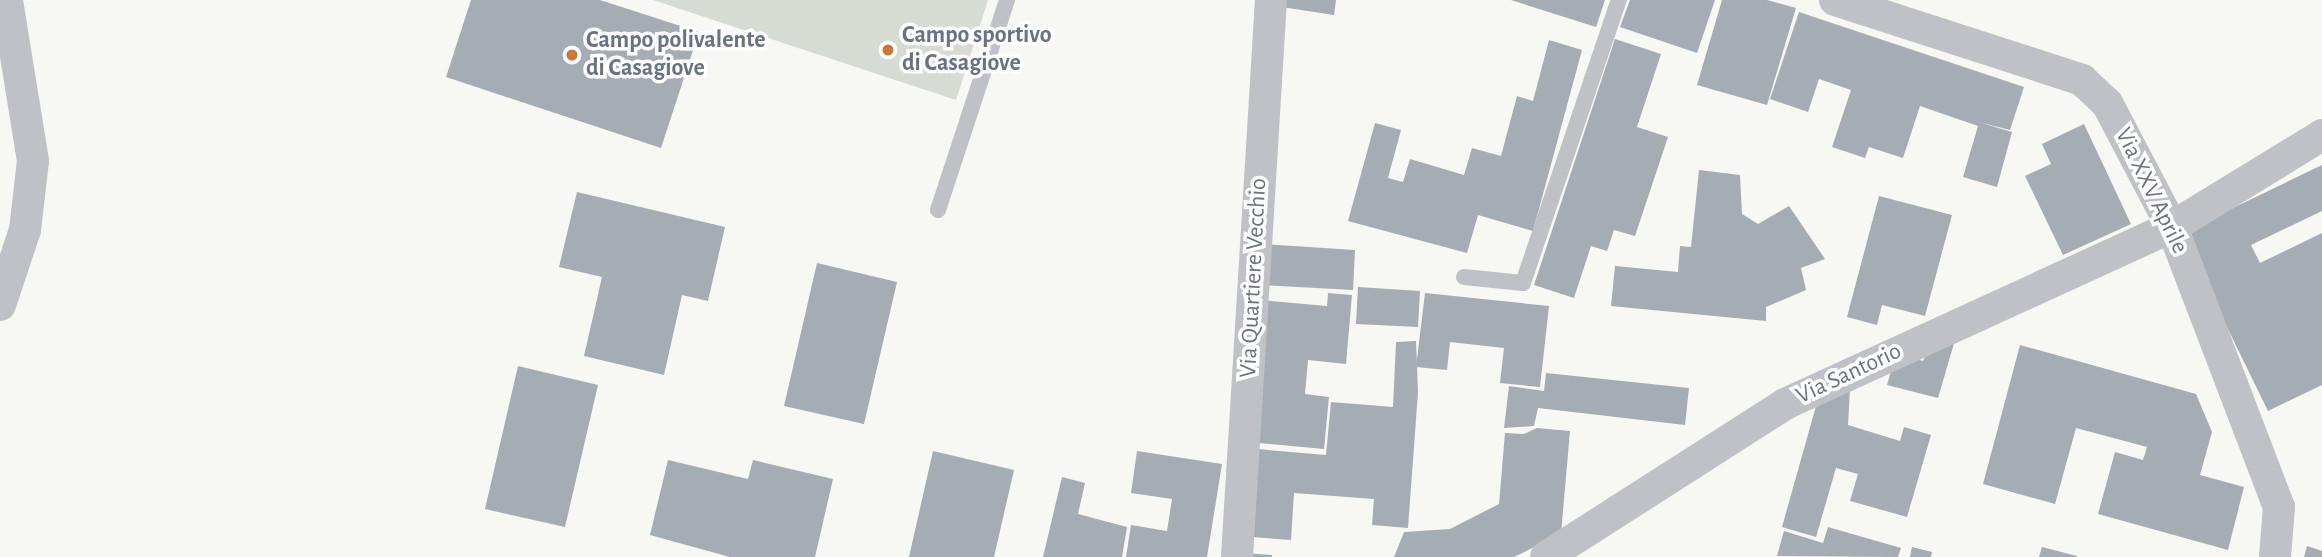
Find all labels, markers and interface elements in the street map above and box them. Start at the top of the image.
place label: Campo sportivo di Casagiove [902,22,1052,78]
place label: Campo polivalente di Casagiove [586,27,765,83]
marker: Campo sportivo di Casagiove [880,42,896,58]
marker: Campo polivalente di Casagiove [564,47,580,63]
street label: Via XXV Aprile [2108,123,2194,259]
street label: Via Quartiere Vecchio [1234,177,1274,379]
street label: Via Santorio [1792,337,1906,411]

